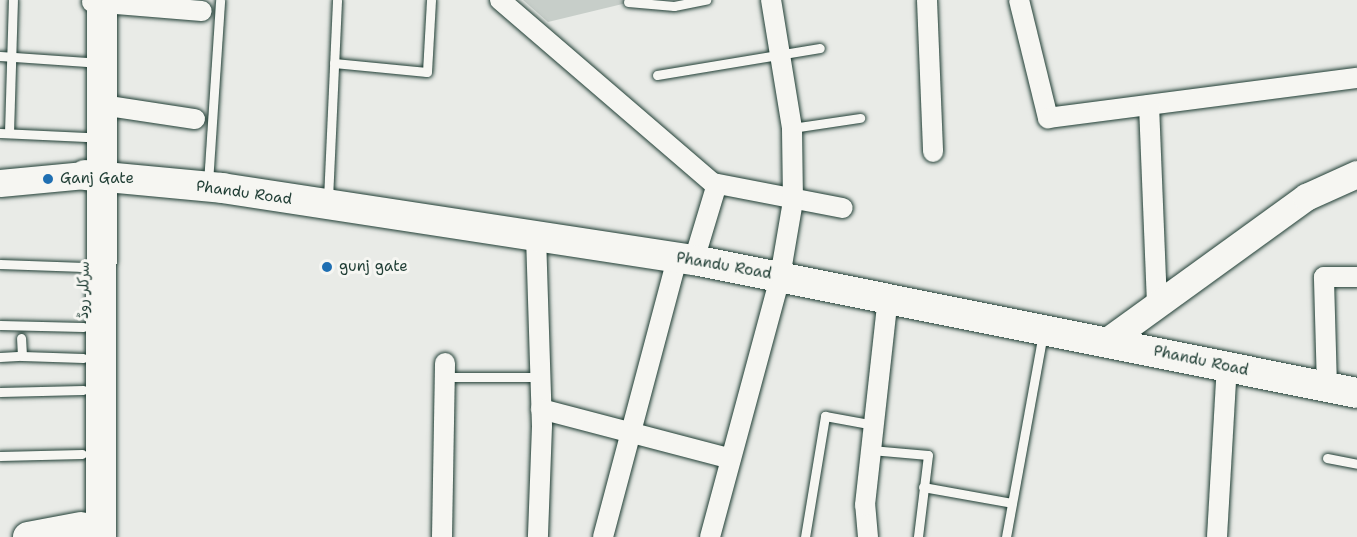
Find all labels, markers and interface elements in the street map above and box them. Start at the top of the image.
place label: Ganj Gate [60,170,134,188]
marker: Ganj Gate [41,172,55,186]
street label: Phandu Road [195,177,293,209]
street label: Phandu Road [675,249,773,283]
place label: gunj gate [339,258,408,276]
marker: gunj gate [320,260,334,274]
street label: سرکلر روڈ [74,261,94,319]
street label: Phandu Road [1152,342,1250,380]

